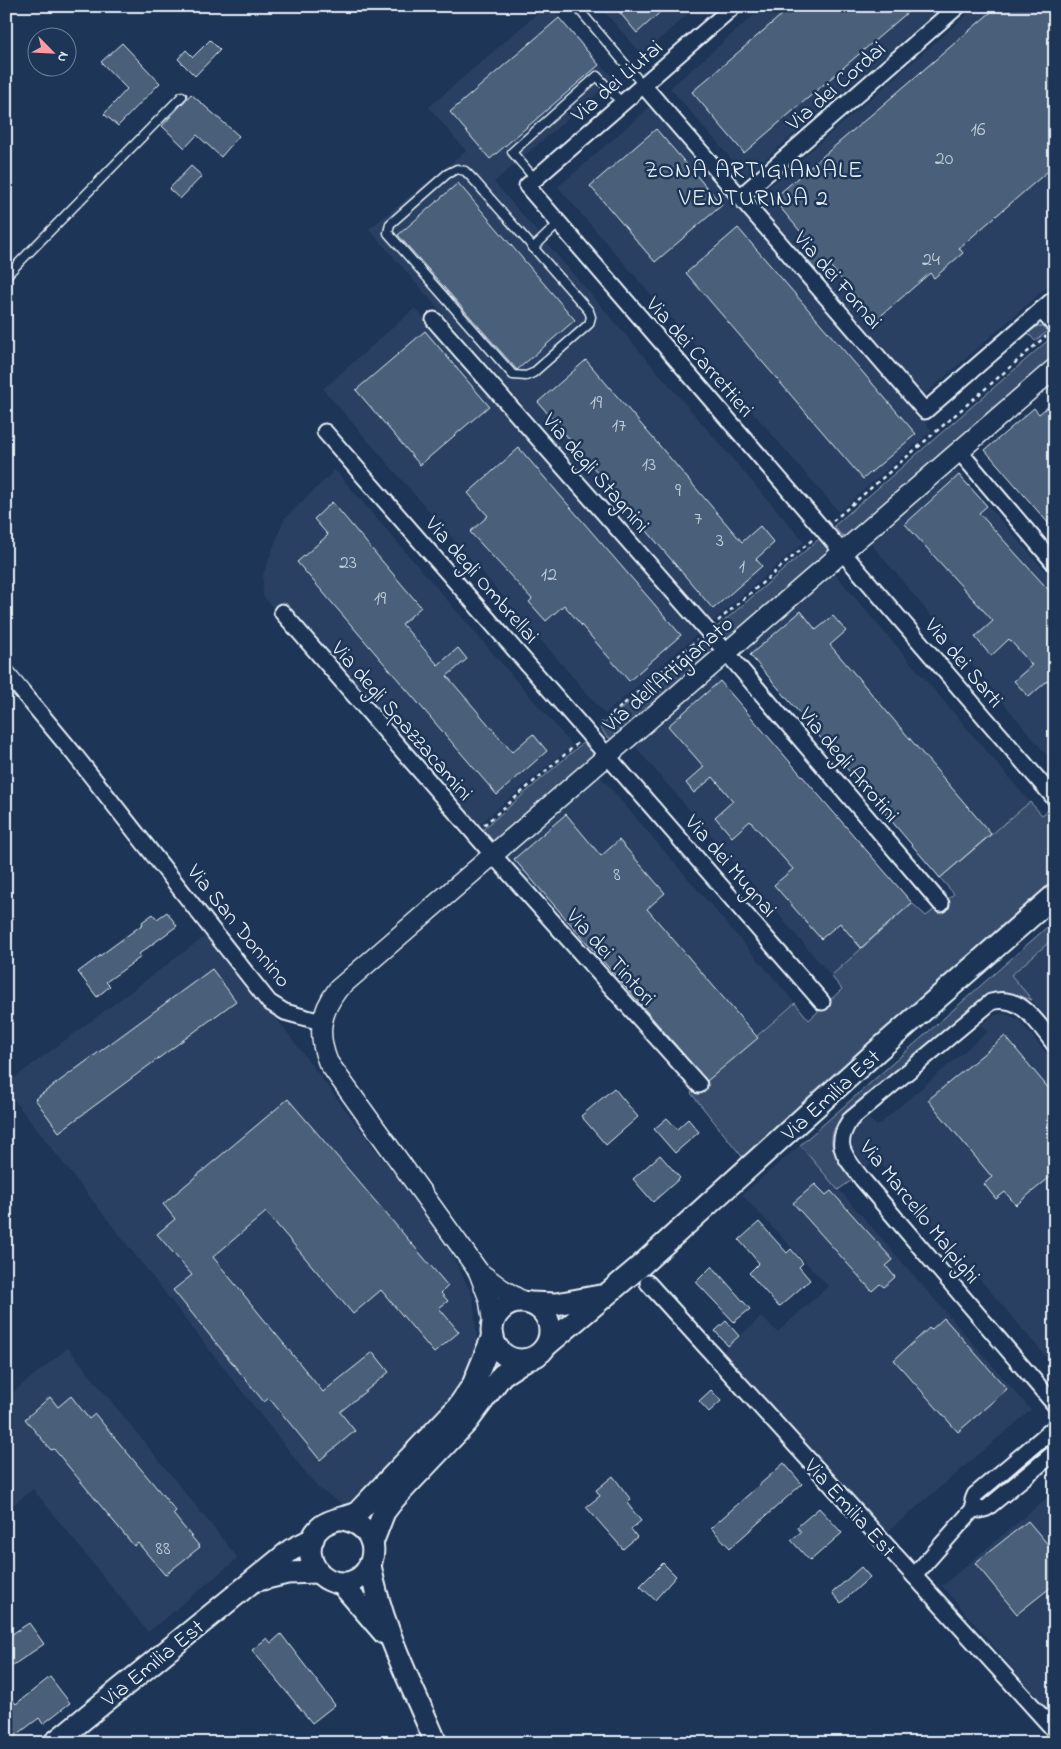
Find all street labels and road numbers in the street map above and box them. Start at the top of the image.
street label: Via dei Liutai [564,33,671,132]
street label: Via dei Cordai [779,35,894,140]
street label: Via dei Fornai [784,224,889,337]
street label: Via dei Carrettieri [636,290,760,426]
street label: Via degli Stagnini [532,406,656,542]
street label: Via degli Ombrellai [415,509,545,653]
street label: Via dell'Artigianato [596,609,742,742]
street label: Via dei Sarti [915,611,1010,716]
street label: Via degli Spazzacamini [321,634,479,810]
street label: Via degli Arrotini [788,701,906,831]
street label: Via dei Mugnai [675,808,783,926]
street label: Via San Donnino [177,857,298,996]
street label: Via dei Tintori [557,901,662,1014]
street label: Via Emilia Est [774,1042,889,1150]
street label: Via Marcello Malpighi [849,1133,987,1292]
street label: Via Emilia Est [795,1451,903,1566]
street label: Via Emilia Est [95,1612,213,1716]

